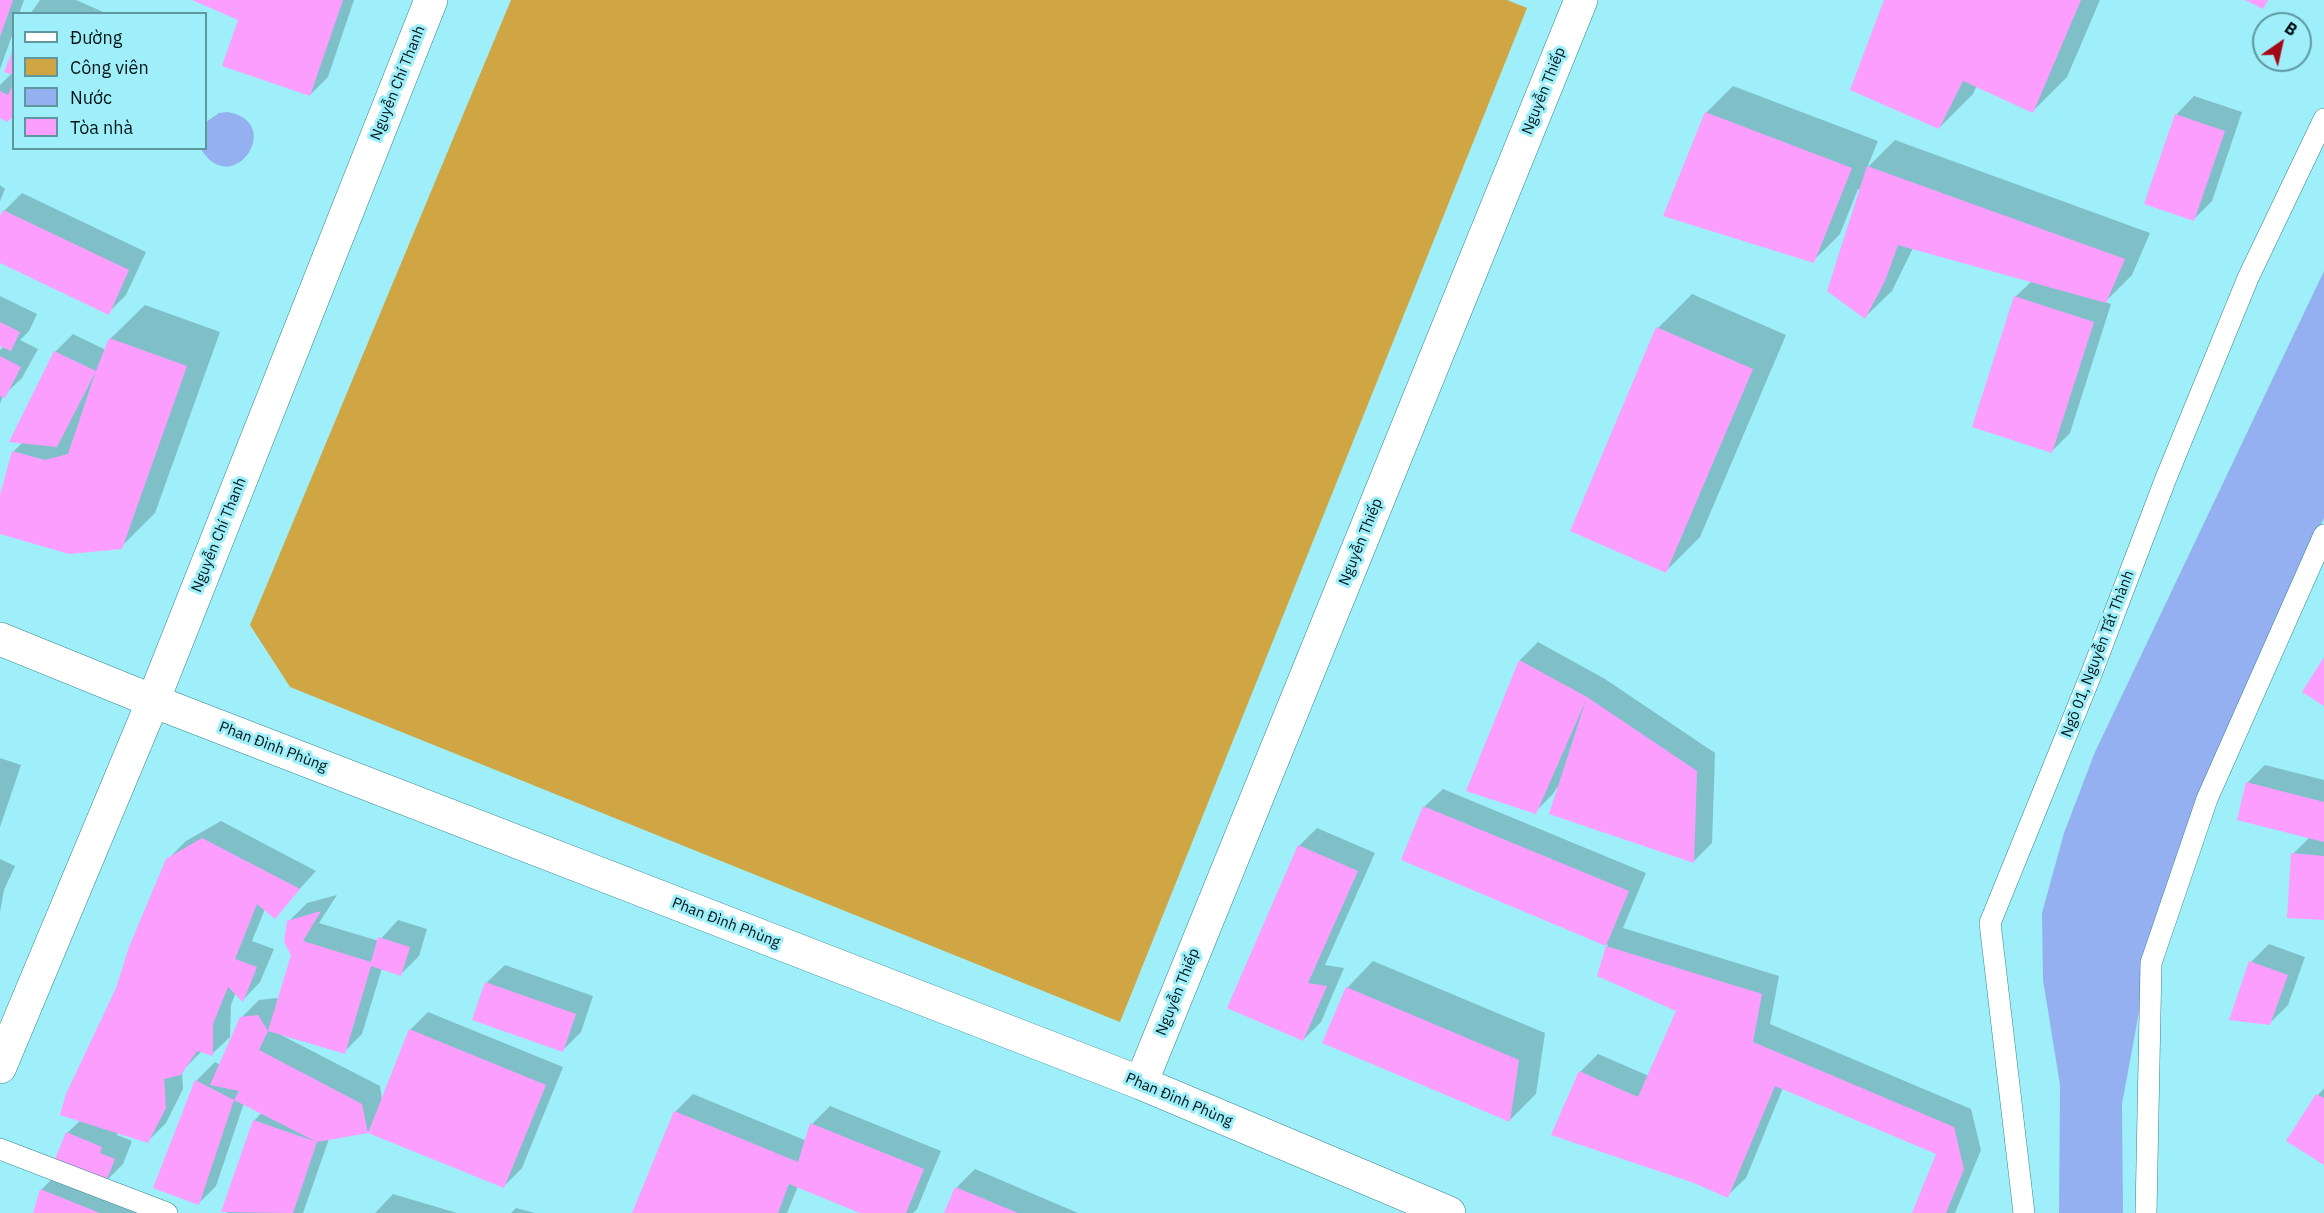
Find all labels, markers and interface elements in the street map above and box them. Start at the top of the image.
legend [12,12,207,150]
north arrow [2252,12,2312,72]
text: B [2281,17,2301,40]
street label: Nguyễn Chí Thanh [367,23,429,143]
text: Đường [70,26,122,49]
street label: Nguyễn Thiếp [1518,45,1570,137]
text: Công viên [70,56,149,79]
text: Nước [70,86,112,109]
text: Tòa nhà [70,116,133,139]
street label: Nguyễn Chí Thanh [188,475,250,595]
street label: Nguyễn Thiếp [1335,496,1387,588]
street label: Ngõ 01, Nguyễn Tất Thành [2058,568,2138,740]
street label: Phan Đình Phùng [216,718,330,776]
street label: Phan Đình Phùng [669,894,783,952]
street label: Nguyễn Thiếp [1152,946,1204,1038]
street label: Phan Đình Phùng [1123,1069,1235,1131]

